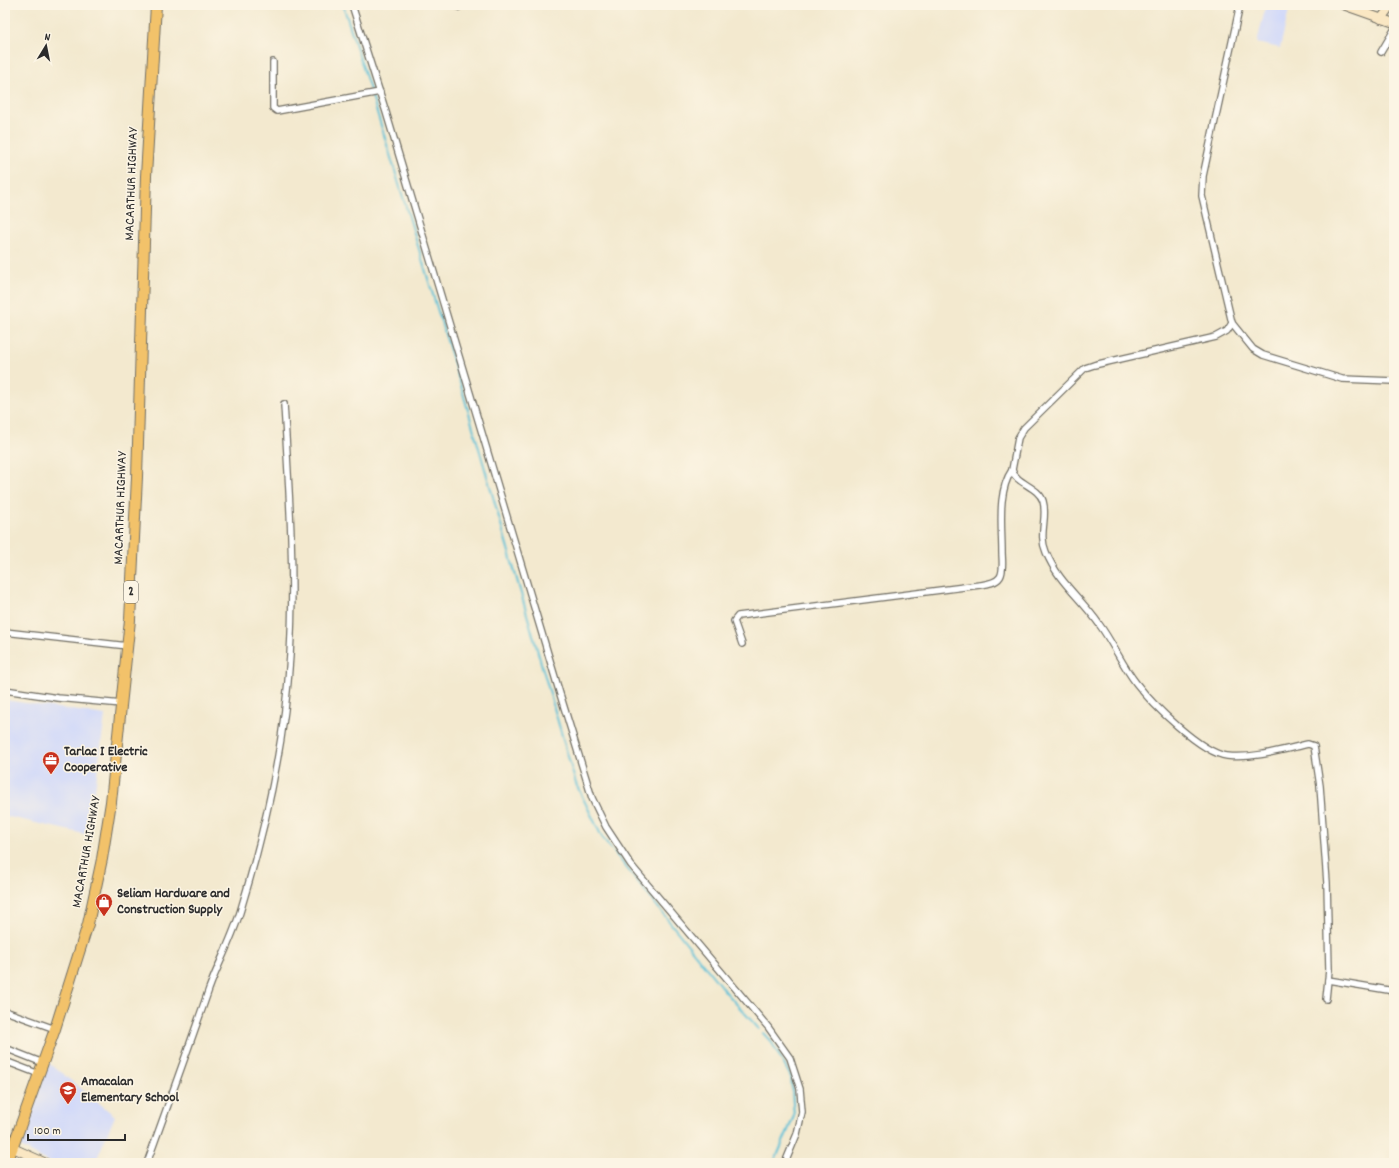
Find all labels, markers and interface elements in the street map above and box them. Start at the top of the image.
north arrow [26,26,66,66]
text: N [43,30,52,47]
street label: MACARTHUR HIGHWAY [120,126,144,241]
street label: MACARTHUR HIGHWAY [109,450,133,565]
road number: 2 [124,581,138,603]
place label: Tarlac I Electric Cooperative [64,742,148,778]
office icon: Tarlac I Electric Cooperative [41,750,61,775]
street label: MACARTHUR HIGHWAY [67,794,107,910]
place label: Seliam Hardware and Construction Supply [117,884,230,920]
shop icon: Seliam Hardware and Construction Supply [94,892,114,917]
place label: Amacalan Elementary School [81,1072,180,1108]
school or university icon: Amacalan Elementary School [58,1080,78,1105]
scale bar [28,1116,125,1142]
text: 100 m [34,1123,61,1140]

